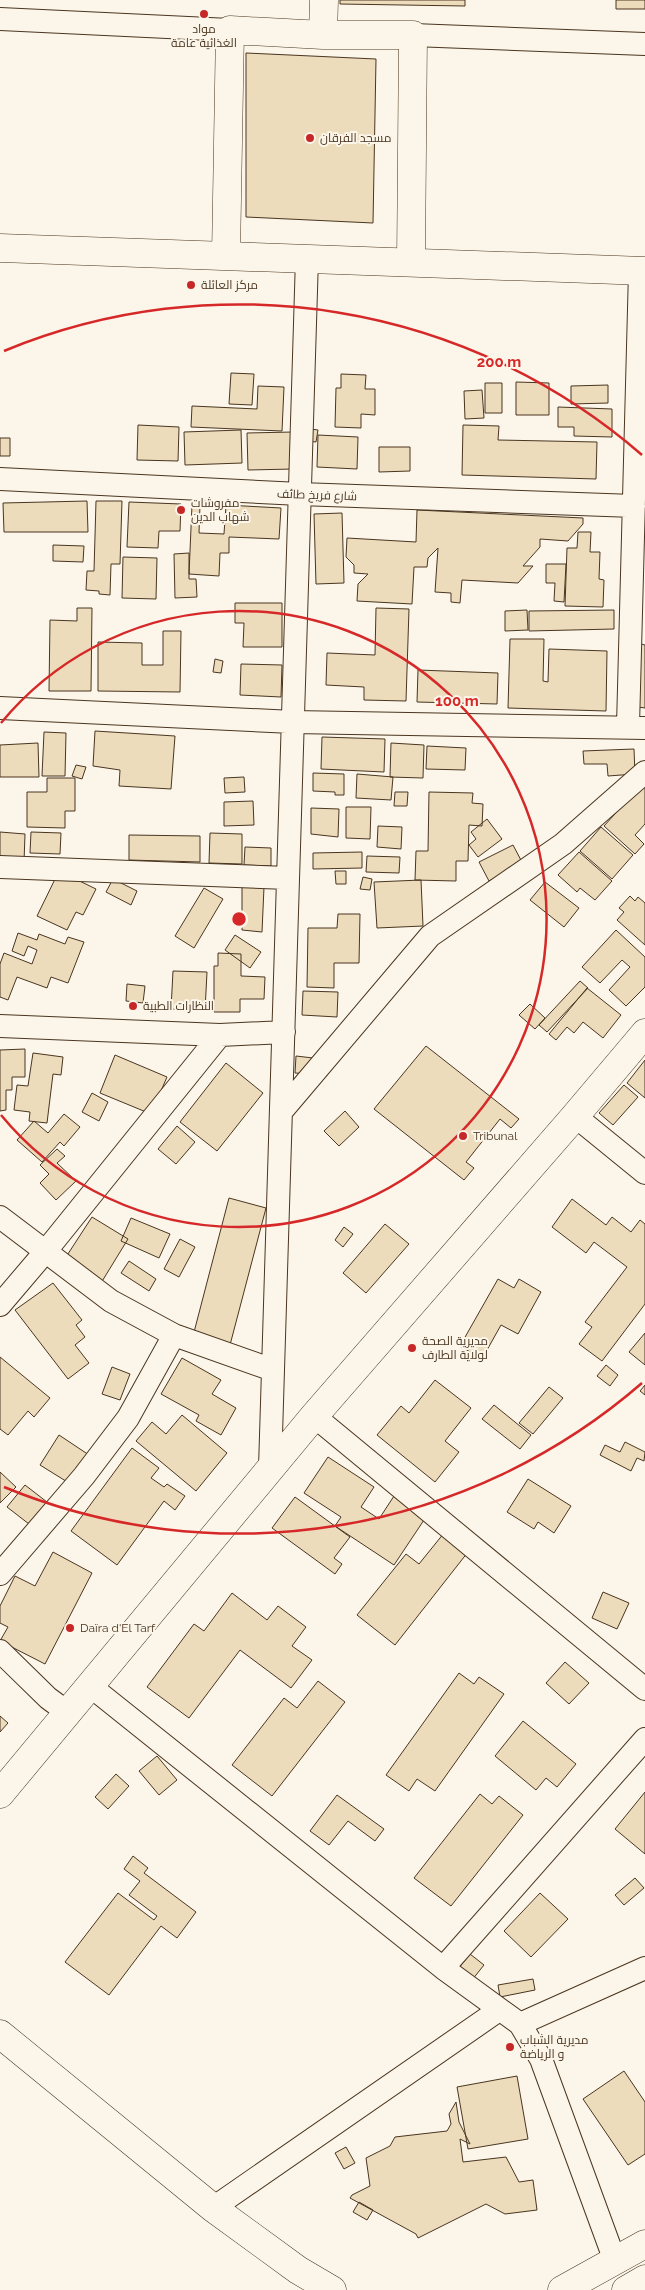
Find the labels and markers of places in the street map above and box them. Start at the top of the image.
marker: مواد الغذائية عامة [198,8,210,20]
place label: مواد الغذائية عامة [171,22,237,50]
place label: مسجد الفرقان [320,131,391,145]
marker: مسجد الفرقان [304,132,316,144]
place label: مركز العائلة [201,278,258,292]
marker: مركز العائلة [185,279,197,291]
place label: مفروشات شهاب الدين [191,496,250,524]
marker: مفروشات شهاب الدين [175,504,187,516]
centre of rings [230,910,248,928]
place label: النظارات الطبية [143,999,214,1013]
marker: النظارات الطبية [127,1000,139,1012]
place label: Tribunal [473,1129,518,1143]
marker: Tribunal [457,1130,469,1142]
place label: مديرية الصحة لولاية الطارف [422,1334,488,1362]
marker: مديرية الصحة لولاية الطارف [406,1342,418,1354]
place label: Daïra d'El Tarf [80,1621,156,1635]
marker: Daïra d'El Tarf [64,1622,76,1634]
place label: مديرية الشباب و الرياضة [520,2033,589,2061]
marker: مديرية الشباب و الرياضة [504,2041,516,2053]

